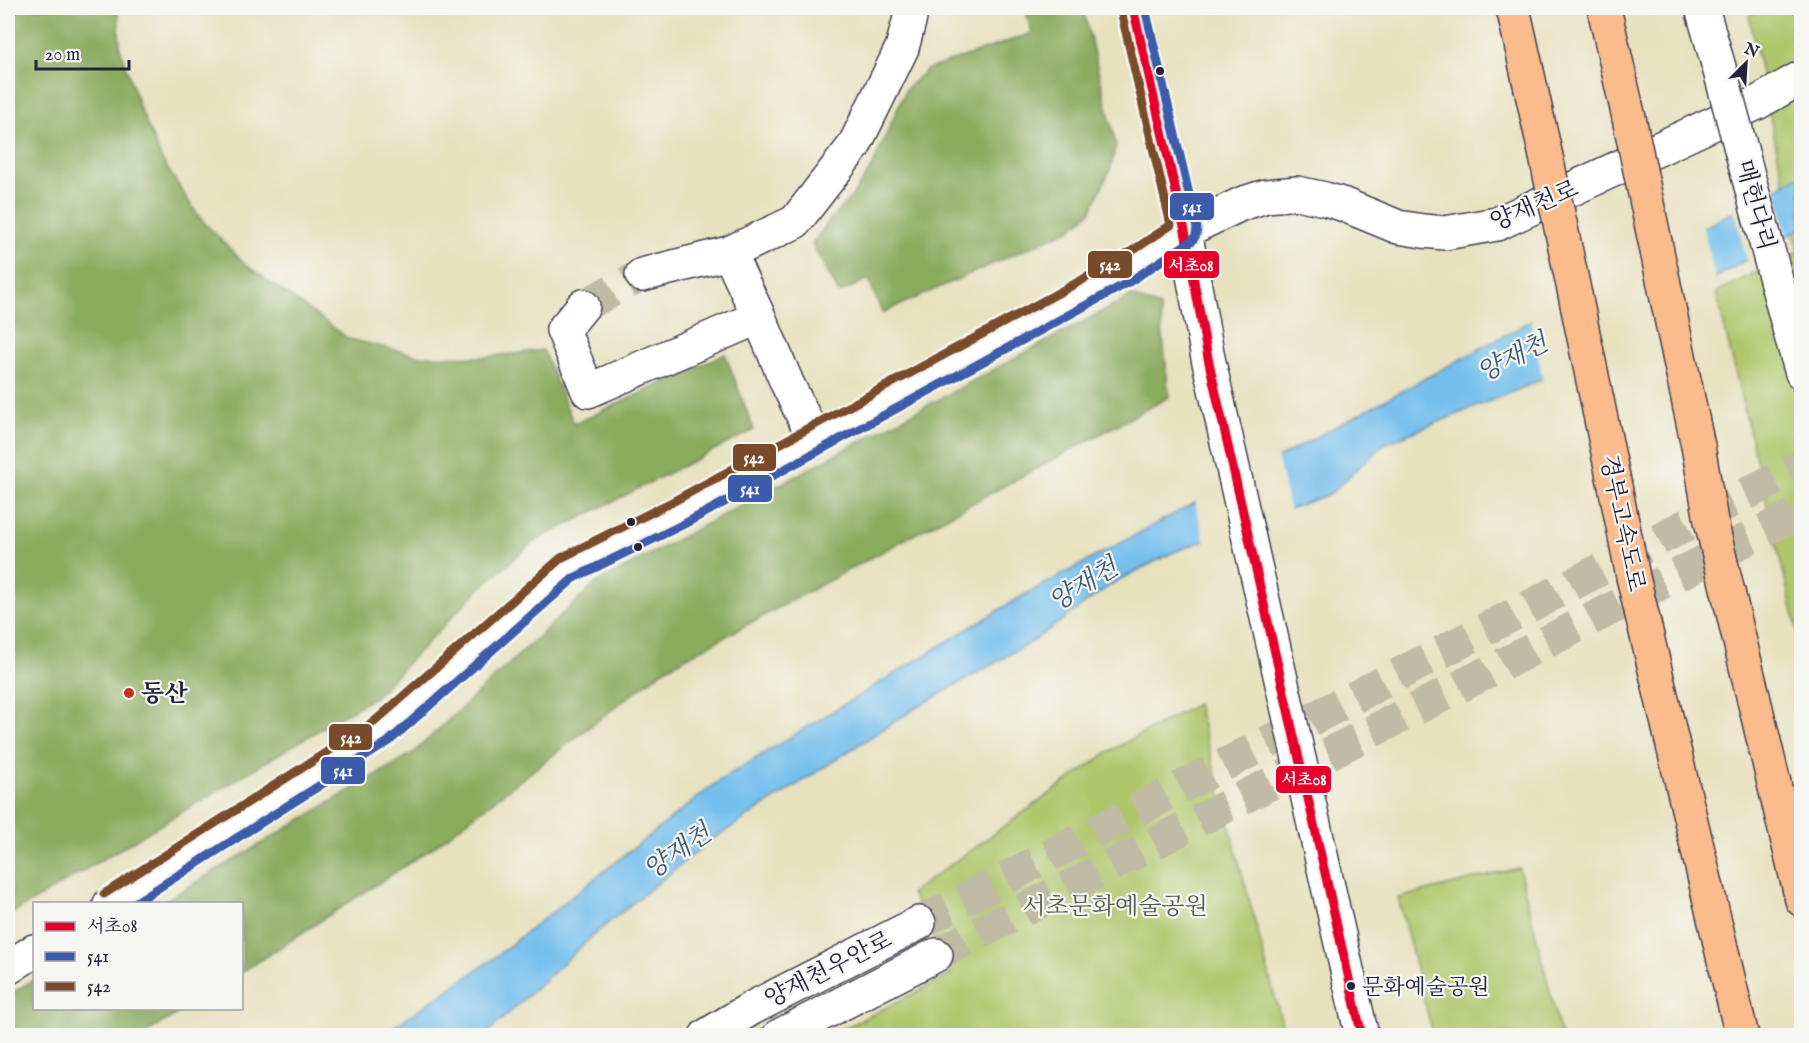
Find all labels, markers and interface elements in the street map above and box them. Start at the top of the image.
scale bar [36,33,129,71]
north arrow [1716,33,1776,93]
text: N [1740,39,1762,63]
text: 20 m [45,44,80,67]
unlabelled marker [1154,65,1166,77]
street label: 매헌다리 [1728,157,1782,254]
street label: 양재천로 [1486,174,1583,239]
line badge: 541 [1169,192,1215,221]
text: 541 [1182,198,1202,218]
line badge: 542 [1087,250,1133,279]
line badge: 서초08 [1163,250,1220,279]
text: 542 [1099,256,1121,276]
text: 서초08 [1168,256,1214,277]
water label: 양재천 [1472,326,1555,390]
line badge: 542 [732,443,777,472]
text: 542 [743,449,765,469]
street label: 경부고속도로 [1592,452,1651,595]
line badge: 541 [727,474,773,503]
text: 541 [740,480,760,500]
unlabelled marker [625,516,637,528]
unlabelled marker [632,541,644,553]
water label: 양재천 [1043,550,1126,619]
place label: 동산 [141,679,188,710]
marker: 동산 [122,686,136,700]
line badge: 542 [328,723,373,751]
text: 542 [340,729,362,749]
line badge: 541 [320,756,366,785]
text: 541 [333,762,353,782]
line badge: 서초08 [1275,765,1332,794]
text: 서초08 [1281,770,1327,791]
water label: 양재천 [638,816,720,887]
park label: 서초문화예술공원 [1022,892,1208,923]
legend [33,902,243,1010]
text: 서초08 [87,916,138,939]
street label: 양재천우안로 [760,925,898,1016]
text: 541 [87,946,109,969]
place label: 문화예술공원 [1362,974,1490,1002]
text: 542 [87,976,111,999]
marker: 문화예술공원 [1345,980,1357,992]

